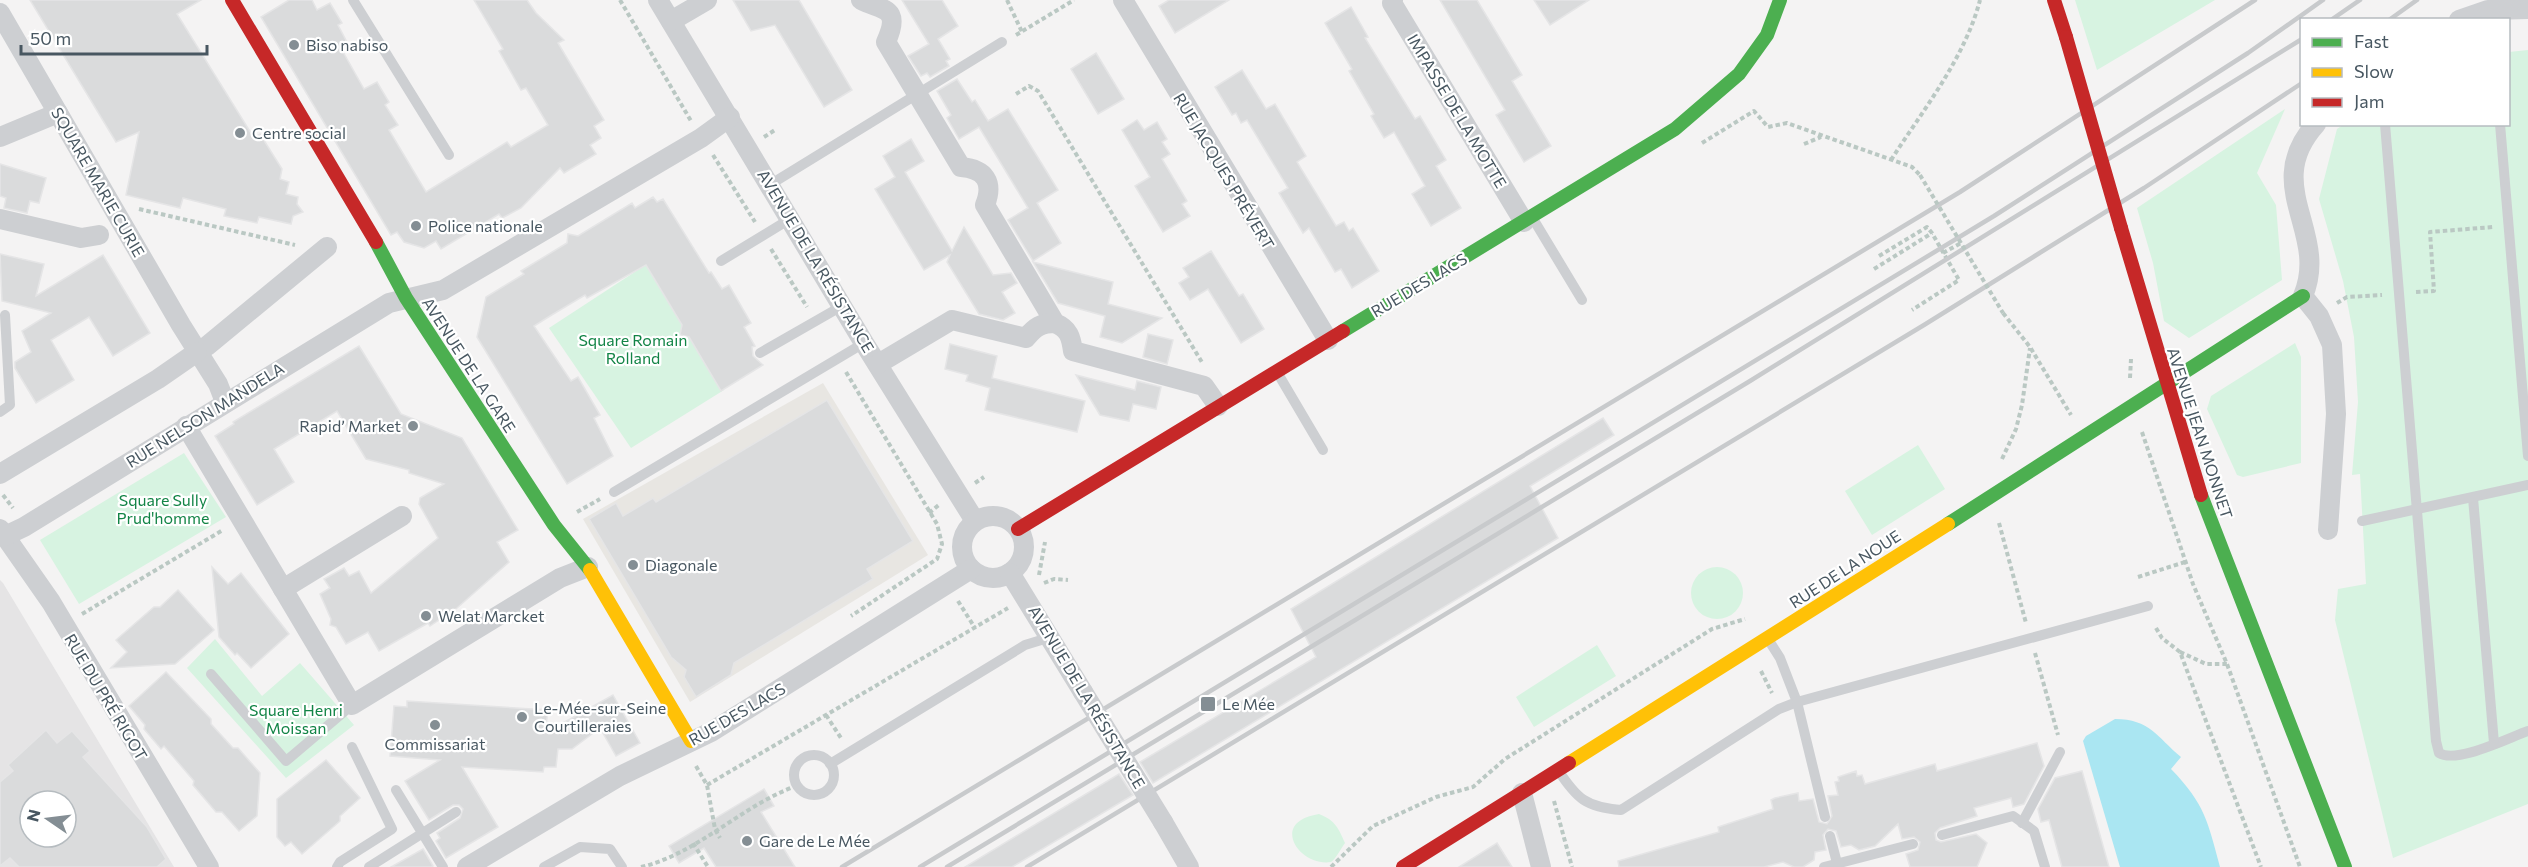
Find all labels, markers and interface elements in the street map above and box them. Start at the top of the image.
scale bar [21,18,207,56]
legend [2300,18,2510,126]
text: 50 m [30,27,71,49]
street label: IMPASSE DE LA MOTTE [1404,30,1511,191]
text: Fast [2354,30,2389,52]
place label: Biso nabiso [306,35,388,54]
marker: Biso nabiso [287,38,301,52]
text: Slow [2354,60,2394,82]
street label: RUE JACQUES PRÉVERT [1170,89,1279,252]
text: Jam [2354,90,2384,112]
street label: SQUARE MARIE CURIE [48,104,149,260]
place label: Centre social [252,123,346,142]
marker: Centre social [233,126,247,140]
street label: AVENUE DE LA RÉSISTANCE [754,166,879,356]
place label: Police nationale [428,216,543,235]
marker: Police nationale [409,219,423,233]
street label: RUE DES LACS [1367,248,1470,321]
street label: AVENUE DE LA GARE [419,294,520,436]
park label: Square Romain Rolland [578,330,688,367]
street label: AVENUE JEAN MONNET [2164,345,2237,521]
street label: RUE NELSON MANDELA [122,358,287,471]
place label: Rapid’ Market [299,416,401,435]
marker: Rapid’ Market [406,419,420,433]
park label: Square Sully Prud'homme [117,490,209,527]
street label: RUE DE LA NOUE [1786,526,1904,612]
place label: Diagonale [645,555,717,574]
marker: Diagonale [626,558,640,572]
street label: AVENUE DE LA RÉSISTANCE [1025,602,1150,792]
place label: Welat Marcket [438,606,545,625]
marker: Welat Marcket [419,609,433,623]
street label: RUE DU PRÉ RIGOT [61,630,152,763]
street label: RUE DES LACS [685,678,788,749]
place label: Le Mée [1222,694,1275,713]
marker: Le Mée [1199,695,1217,713]
place label: Le-Mée-sur-Seine Courtilleraies [534,698,666,735]
park label: Square Henri Moissan [249,700,343,737]
marker: Le-Mée-sur-Seine Courtilleraies [515,710,529,724]
marker: Commissariat [428,718,442,732]
place label: Commissariat [385,734,486,753]
north arrow [18,789,78,849]
text: N [22,807,44,823]
place label: Gare de Le Mée [759,831,870,850]
marker: Gare de Le Mée [740,834,754,848]

